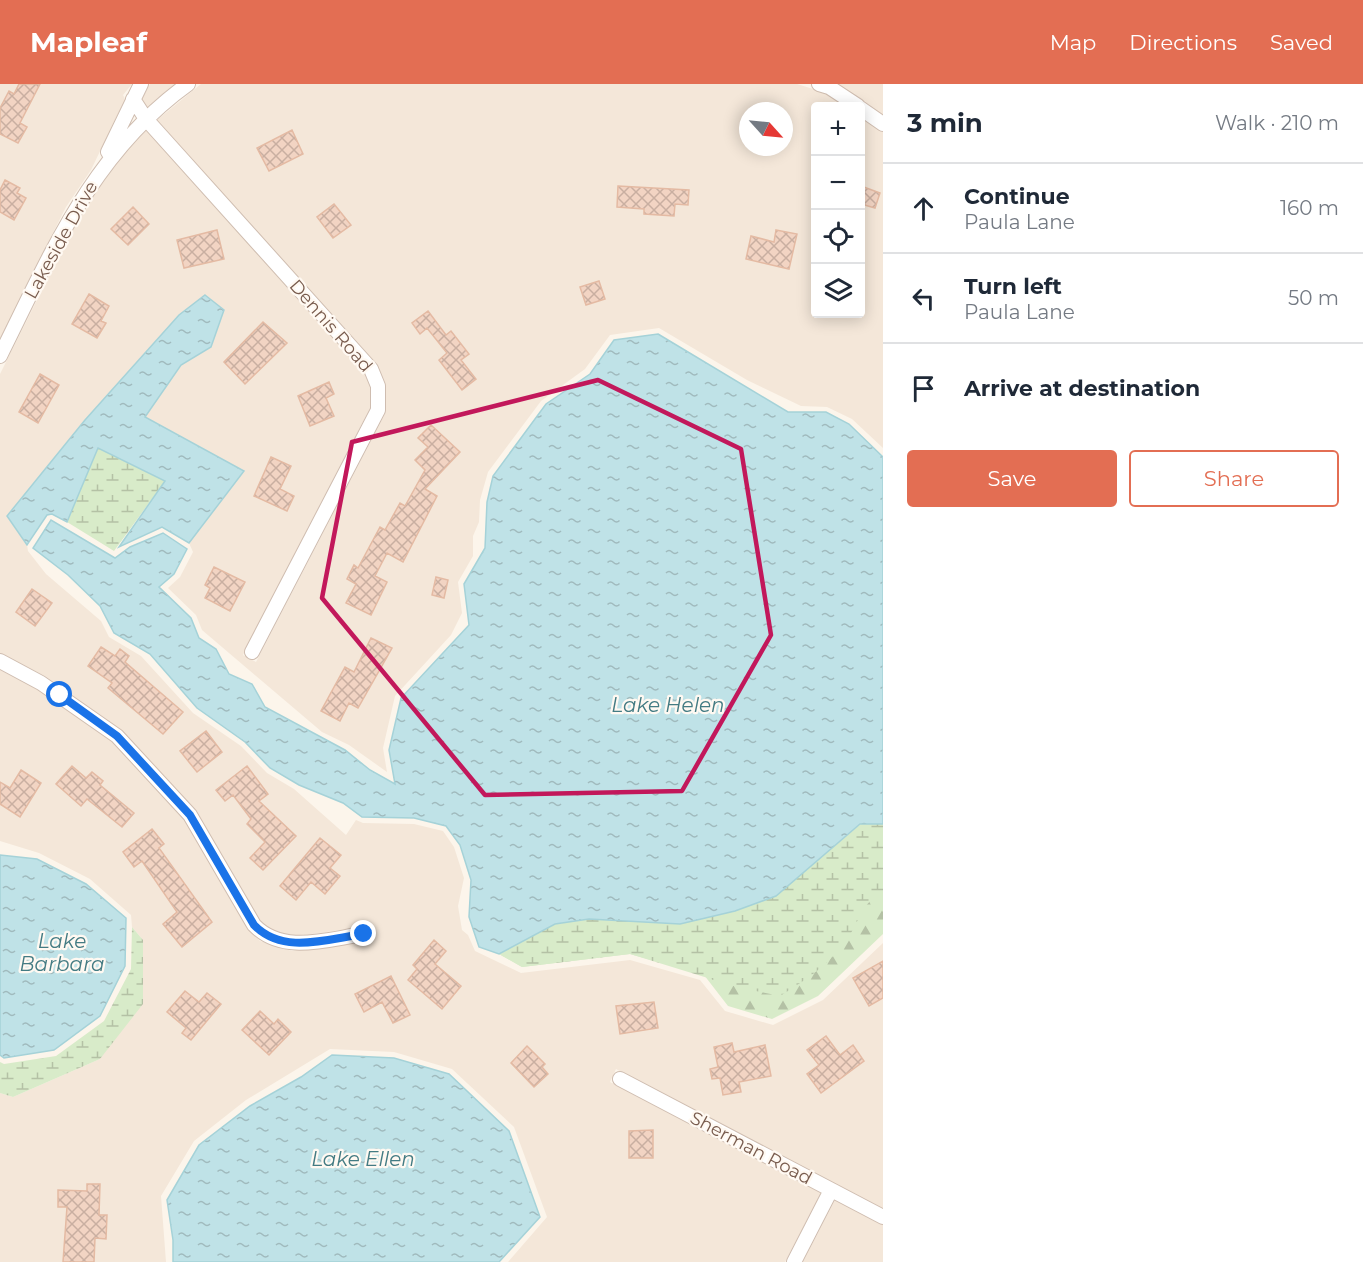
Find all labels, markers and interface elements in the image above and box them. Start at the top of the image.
text: Mapleaf [30,25,147,59]
text: Map [1050,30,1096,55]
text: Directions [1129,30,1237,55]
text: Saved [1270,30,1333,55]
north arrow [739,102,793,156]
map controls [811,102,865,318]
button: + [811,102,865,156]
text: 3 min [907,107,983,139]
text: Walk · 210 m [1215,111,1339,135]
button: − [811,156,865,210]
street label: Lakeside Drive [20,177,102,303]
text: Continue [964,183,1070,210]
icon: ahead [907,192,940,225]
text: 160 m [1280,196,1339,220]
button: locate [811,210,865,264]
text: Paula Lane [964,210,1075,234]
button: layers [811,264,865,318]
text: Turn left [964,273,1062,300]
street label: Dennis Road [285,275,377,377]
icon: left [907,282,940,315]
text: 50 m [1288,286,1339,310]
text: Paula Lane [964,300,1075,324]
icon: arrive [907,372,940,405]
text: Arrive at destination [964,375,1200,402]
button: Save [907,450,1117,507]
button: Share [1129,450,1339,507]
route start [46,681,72,707]
water label: Lake Helen [611,693,725,717]
route end [350,920,376,946]
water label: Lake Barbara [20,929,104,976]
street label: Sherman Road [686,1107,816,1189]
water label: Lake Ellen [311,1147,415,1171]

